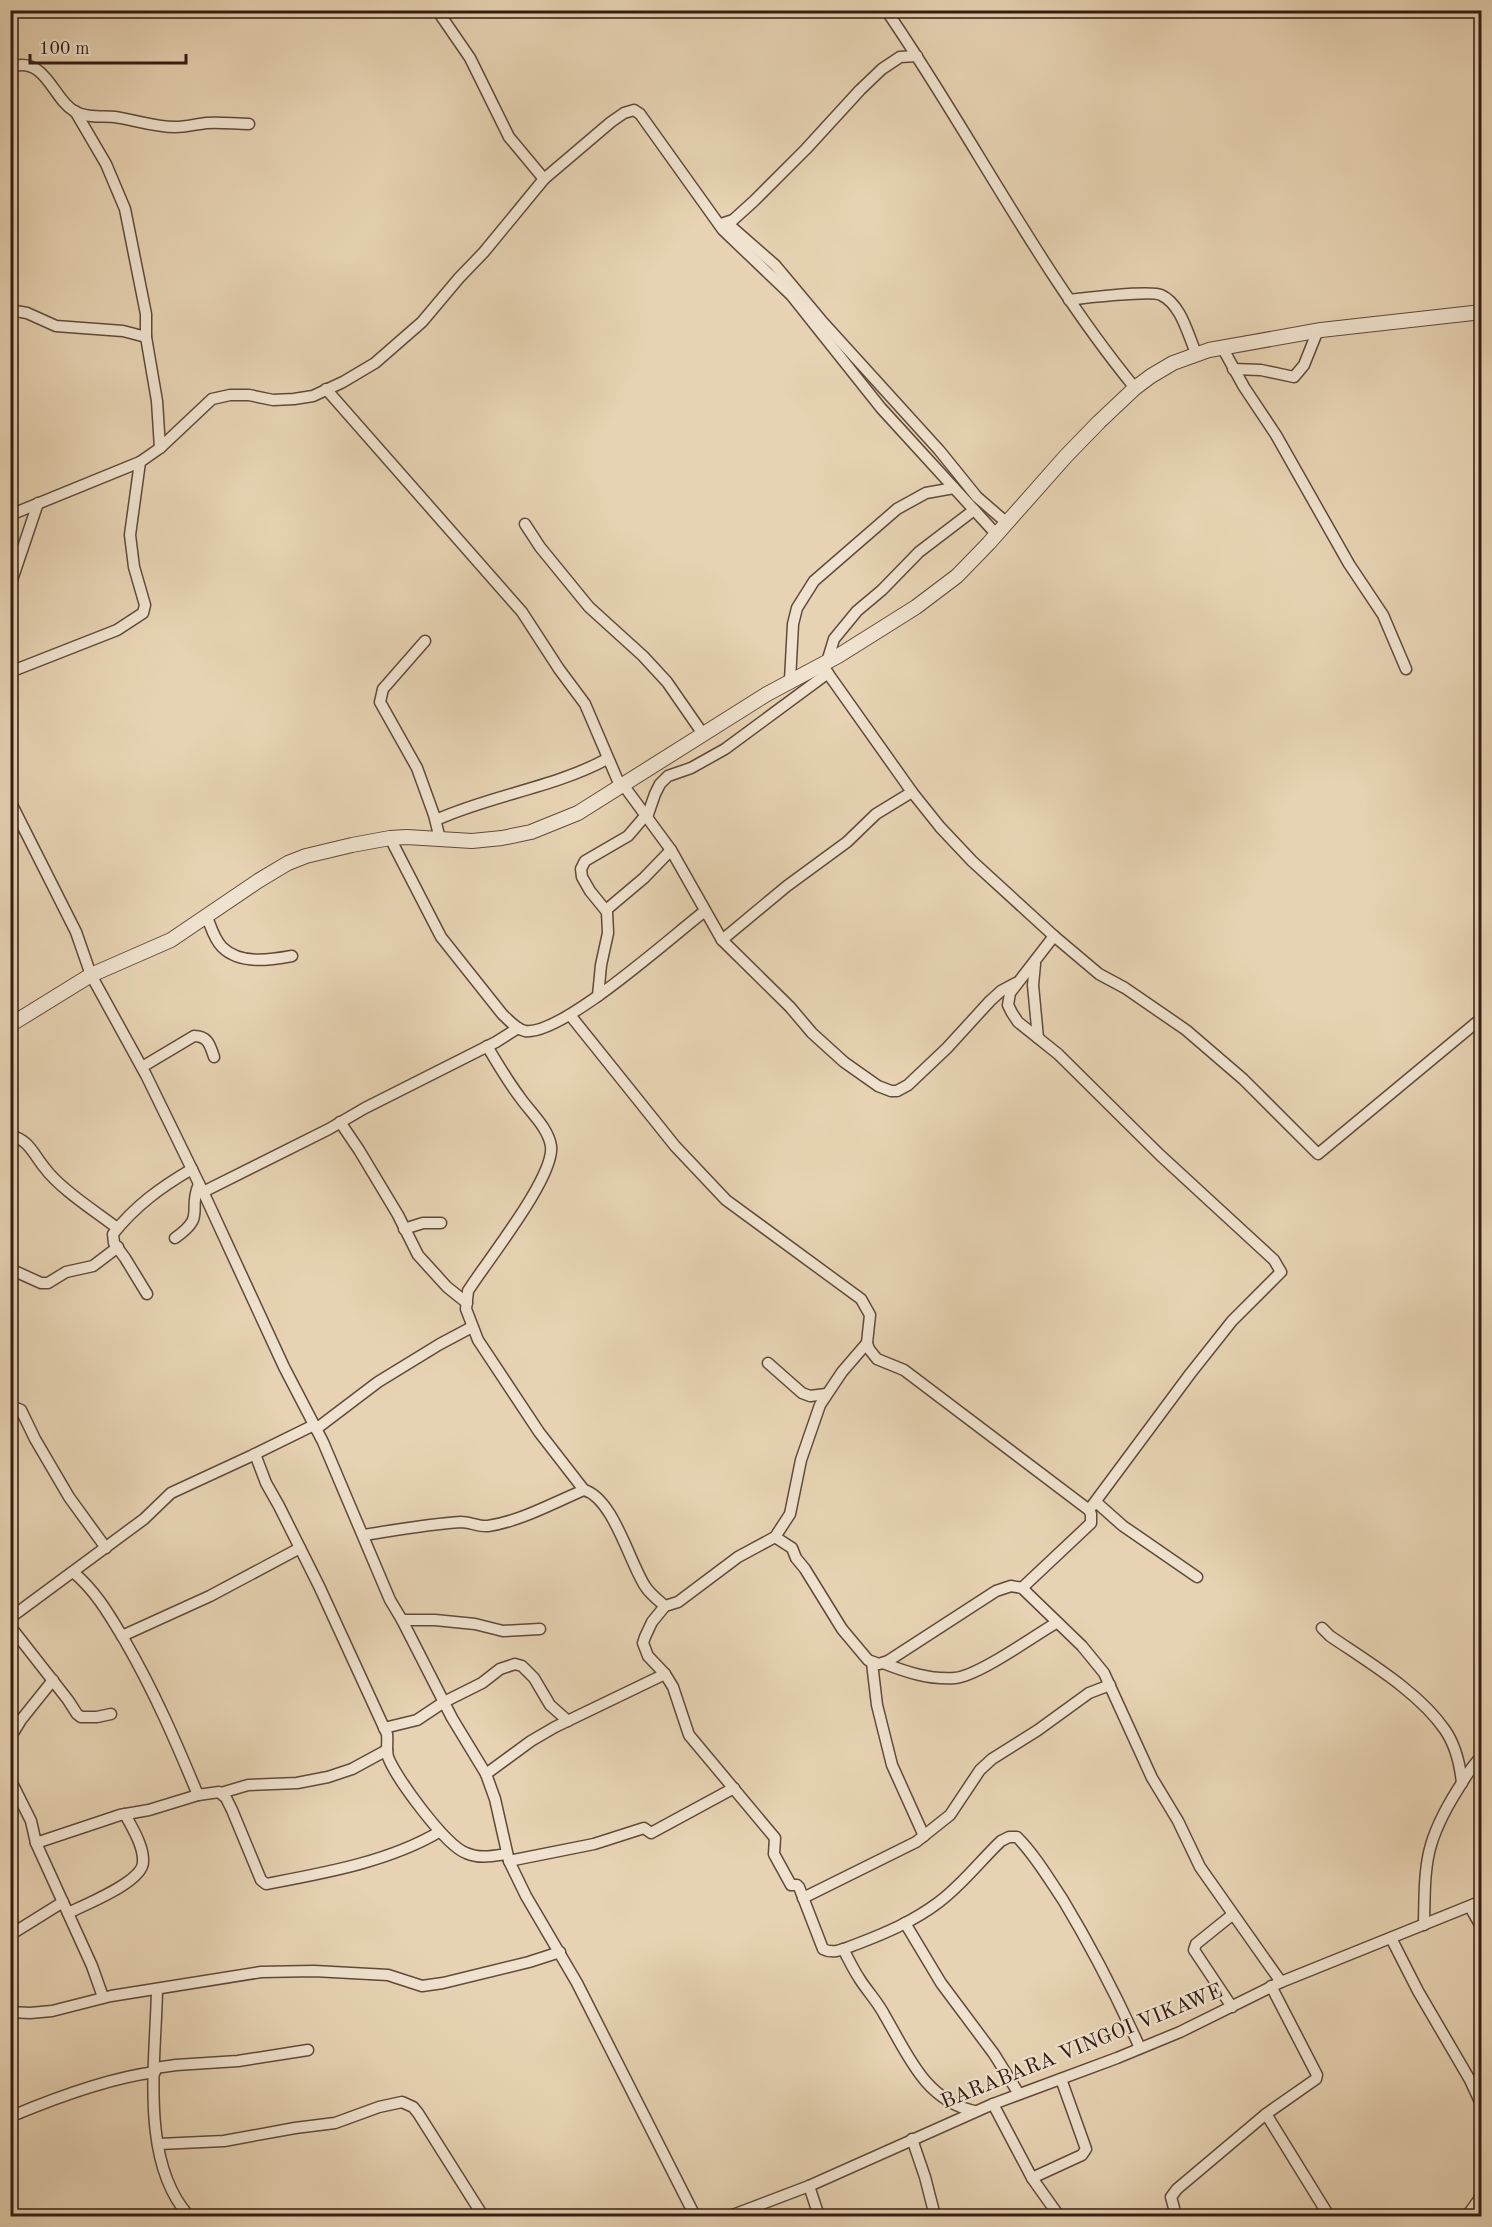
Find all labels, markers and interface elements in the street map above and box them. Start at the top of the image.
scale bar [30,27,186,65]
text: 100 m [39,40,90,58]
street label: BARABARA VINGOI VIKAWE [938,1981,1226,2113]

